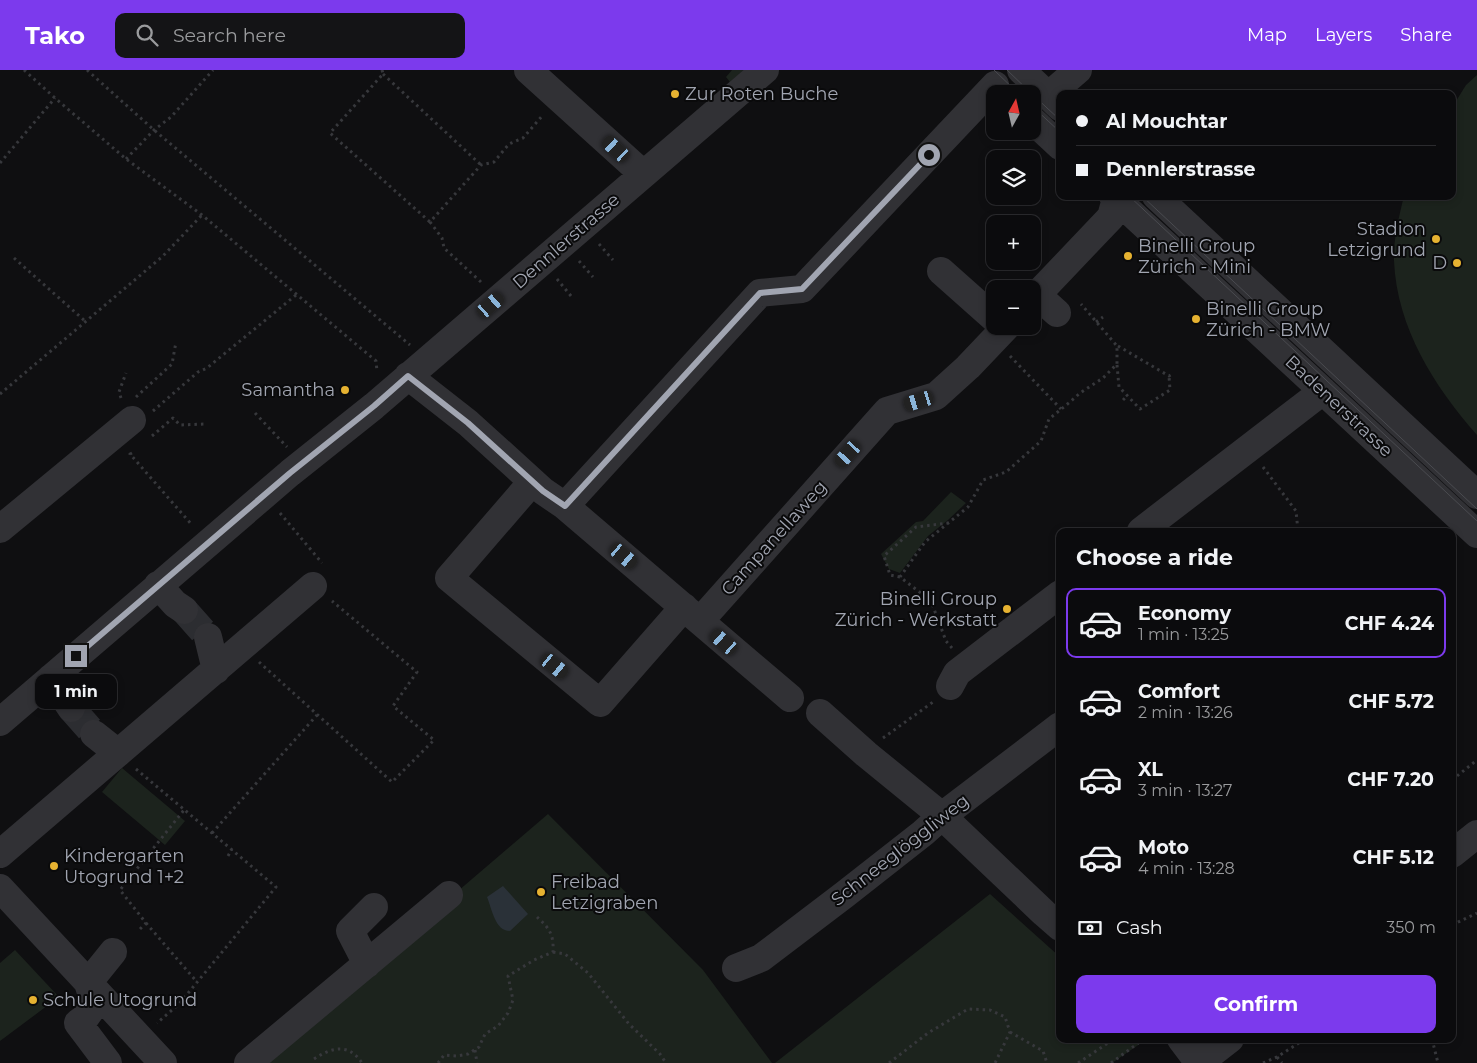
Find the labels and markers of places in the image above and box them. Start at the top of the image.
place label: Zur Roten Buche [685,83,838,105]
marker: Zur Roten Buche [669,88,681,100]
place label: Stadion Letzigrund [1327,218,1426,261]
marker: Stadion Letzigrund [1430,233,1442,245]
place label: Binelli Group Zürich - Mini [1138,235,1255,278]
marker: Binelli Group Zürich - Mini [1122,250,1134,262]
place label: D [1432,252,1447,274]
marker: D [1451,257,1463,269]
place label: Binelli Group Zürich - BMW [1206,298,1331,341]
marker: Binelli Group Zürich - BMW [1190,313,1202,325]
place label: Samantha [241,379,335,401]
marker: Samantha [339,384,351,396]
place label: Binelli Group Zürich - Werkstatt [835,588,997,631]
marker: Binelli Group Zürich - Werkstatt [1001,603,1013,615]
place label: Kindergarten Utogrund 1+2 [64,845,184,888]
marker: Kindergarten Utogrund 1+2 [48,860,60,872]
place label: Freibad Letzigraben [551,871,658,914]
marker: Freibad Letzigraben [535,886,547,898]
place label: Schule Utogrund [43,989,197,1011]
marker: Schule Utogrund [27,994,39,1006]

